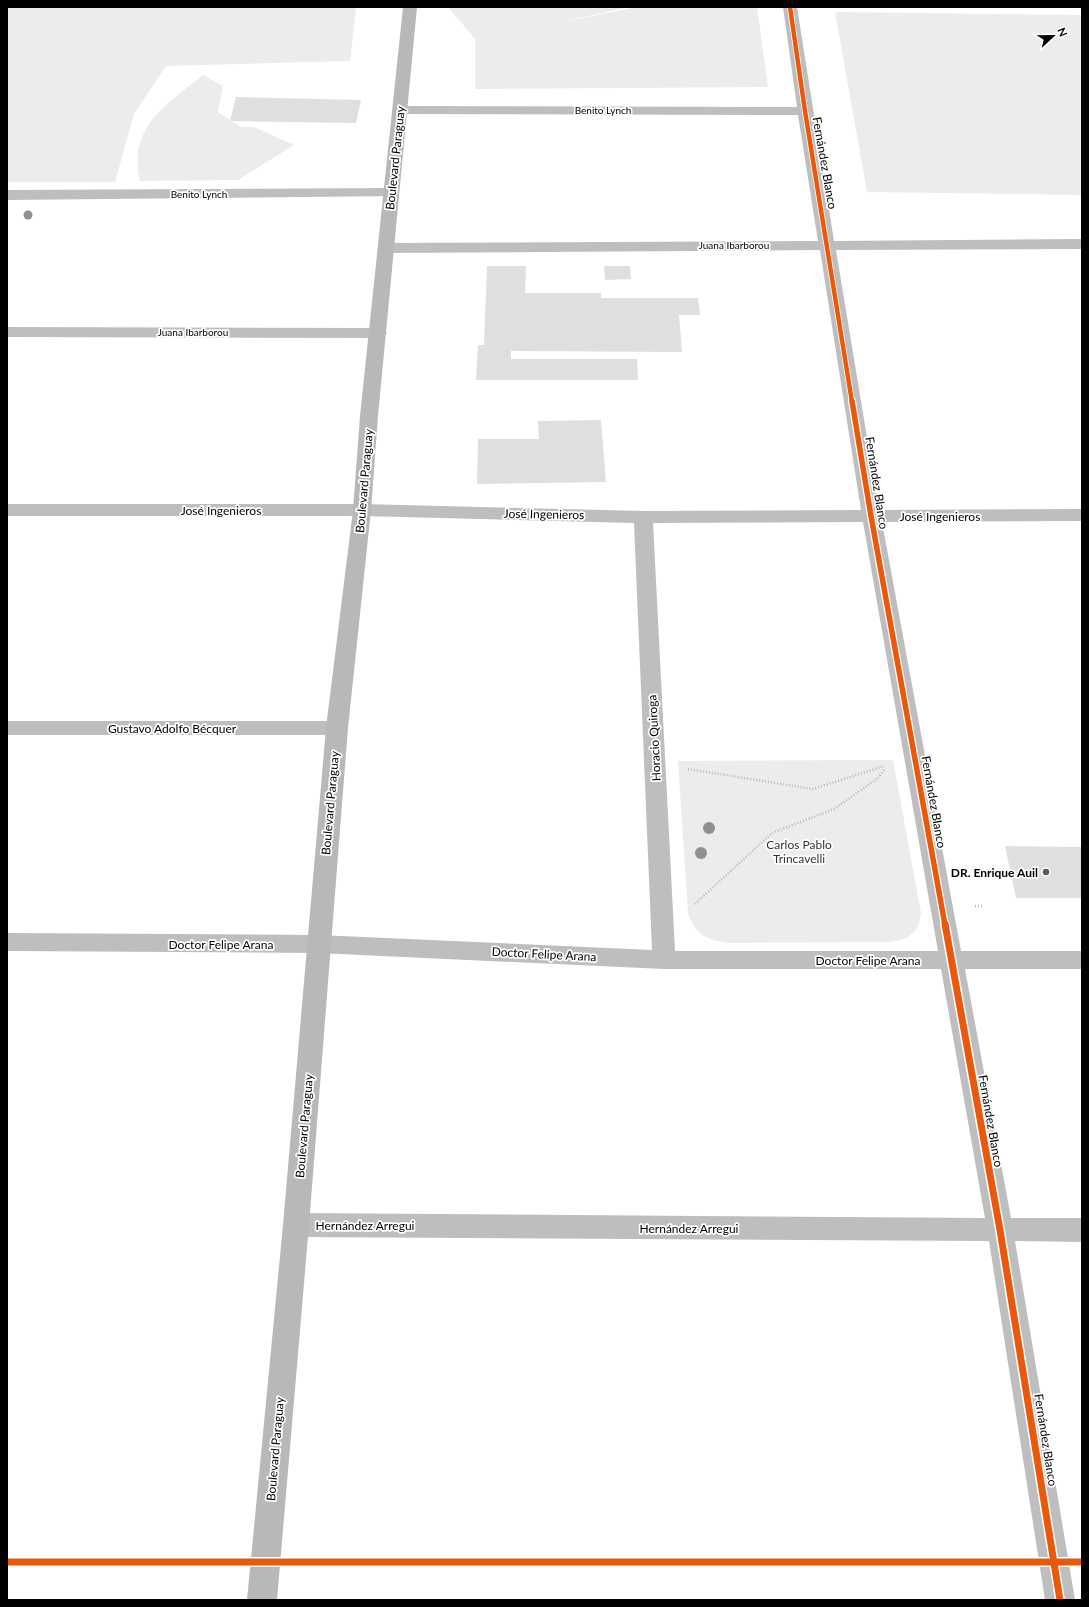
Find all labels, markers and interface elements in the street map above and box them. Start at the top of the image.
north arrow [1033,16,1073,56]
text: N [1055,26,1070,38]
street label: Benito Lynch [575,104,631,116]
street label: Boulevard Paraguay [382,105,408,211]
street label: Fernández Blanco [810,116,841,210]
street label: Benito Lynch [171,188,227,200]
street label: Juana Ibarborou [699,239,769,251]
street label: Juana Ibarborou [158,326,228,338]
street label: Boulevard Paraguay [352,428,376,534]
street label: Fernández Blanco [862,436,892,531]
street label: José Ingenieros [181,503,261,518]
street label: José Ingenieros [504,506,584,522]
street label: José Ingenieros [900,509,980,524]
street label: Horacio Quiroga [644,694,664,782]
street label: Gustavo Adolfo Bécquer [108,721,237,736]
street label: Boulevard Paraguay [318,750,342,856]
street label: Fernández Blanco [919,755,950,849]
park label: Carlos Pablo Trincavelli [766,837,832,866]
place label: DR. Enrique Auil [951,865,1038,880]
marker: DR. Enrique Auil [1041,867,1051,877]
street label: Doctor Felipe Arana [169,937,273,952]
street label: Doctor Felipe Arana [491,944,597,964]
street label: Doctor Felipe Arana [816,953,920,968]
street label: Boulevard Paraguay [292,1073,316,1179]
street label: Fernández Blanco [976,1074,1007,1168]
street label: Hernández Arregui [316,1218,415,1233]
street label: Hernández Arregui [640,1221,739,1236]
street label: Fernández Blanco [1031,1393,1061,1488]
street label: Boulevard Paraguay [263,1396,287,1502]

